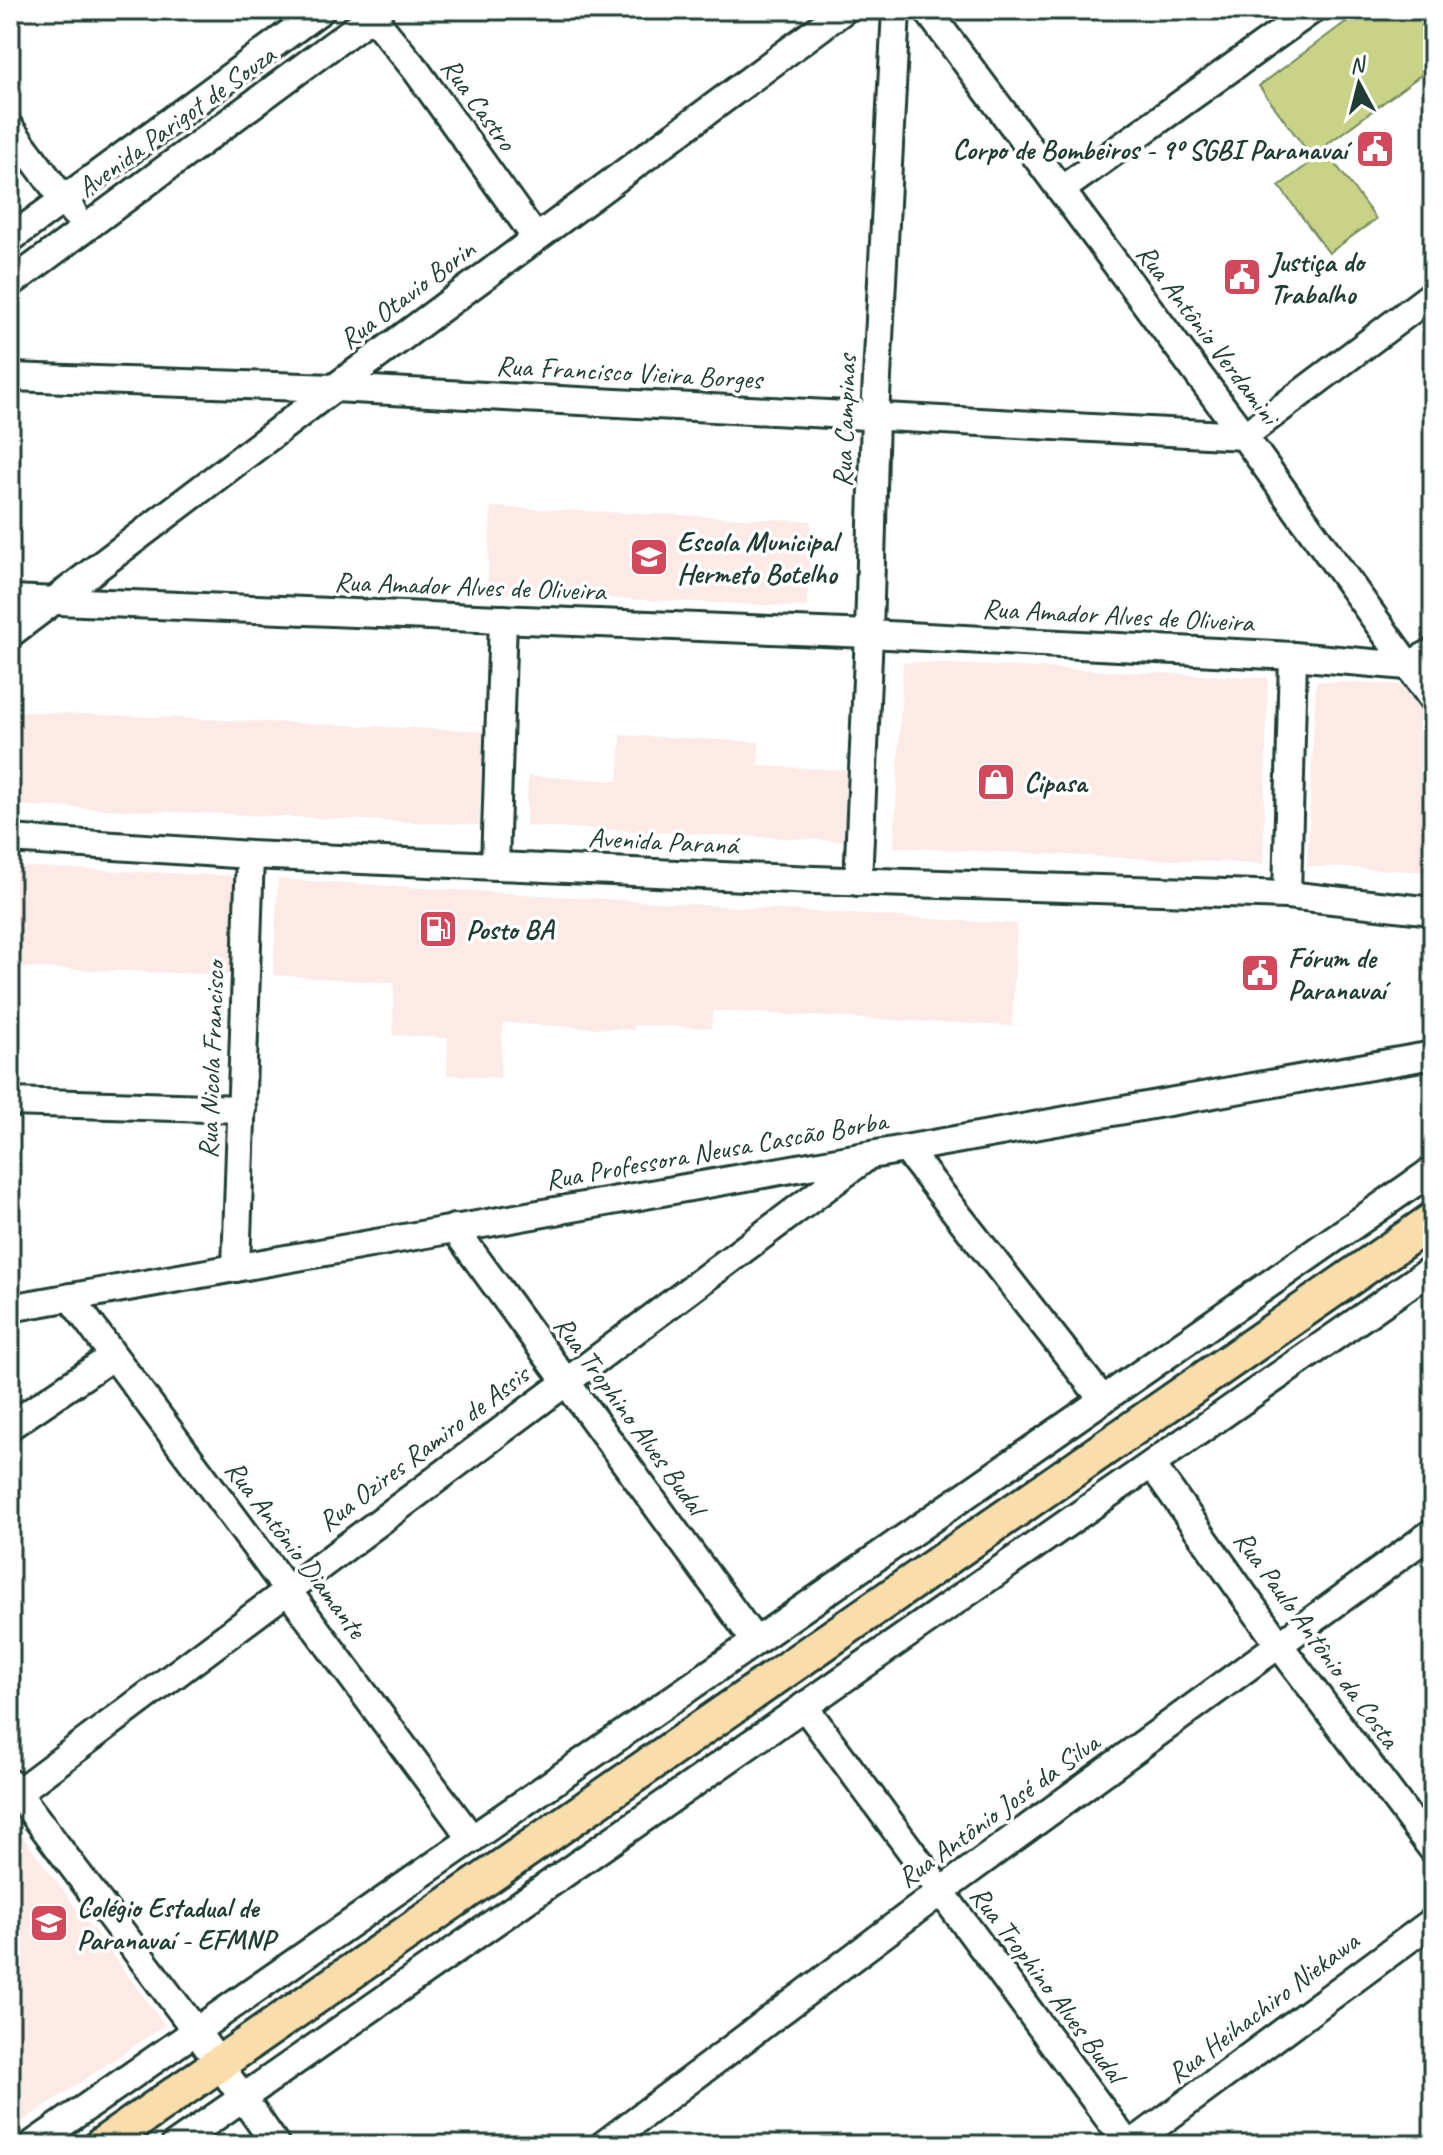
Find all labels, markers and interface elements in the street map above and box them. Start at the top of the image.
street label: Avenida Parigot de Souza [70,36,283,205]
north arrow [1319,44,1399,124]
text: N [1348,50,1369,80]
street label: Rua Castro [434,51,526,159]
public building icon: Corpo de Bombeiros - 9º SGBI Paranavaí [1354,128,1396,170]
place label: Corpo de Bombeiros - 9º SGBI Paranavaí [952,132,1353,167]
street label: Rua Otavio Borin [332,231,483,357]
street label: Rua Antônio Verdamini [1129,237,1289,434]
place label: Justiça do Trabalho [1268,244,1367,311]
public building icon: Justiça do Trabalho [1221,256,1263,298]
street label: Rua Francisco Vieira Borges [495,348,765,397]
street label: Rua Campinas [824,352,864,488]
place label: Escola Municipal Hermeto Botelho [677,524,843,591]
school or university icon: Escola Municipal Hermeto Botelho [628,536,670,578]
street label: Rua Amador Alves de Oliveira [334,564,608,608]
street label: Rua Amador Alves de Oliveira [982,590,1256,640]
shop icon: Cipasa [975,761,1017,803]
place label: Cipasa [1024,765,1089,800]
street label: Avenida Paraná [587,820,741,863]
fuel station icon: Posto BA [417,908,459,950]
place label: Posto BA [466,912,555,947]
place label: Fórum de Paranavaí [1288,940,1391,1007]
public building icon: Fórum de Paranavaí [1239,952,1281,994]
street label: Rua Nicola Francisco [190,958,232,1159]
street label: Rua Professora Neusa Cascão Borba [542,1102,892,1197]
street label: Rua Trophino Alves Budal [546,1309,717,1525]
street label: Rua Ozires Ramiro de Assis [311,1356,537,1539]
street label: Rua Antônio Diamante [218,1453,376,1647]
street label: Rua Paulo Antônio da Costa [1226,1523,1409,1756]
street label: Rua Antônio José da Silva [890,1724,1108,1895]
street label: Rua Trophino Alves Budal [963,1879,1136,2093]
place label: Colégio Estadual de Paranavaí - EFMNP [77,1890,279,1957]
school or university icon: Colégio Estadual de Paranavaí - EFMNP [28,1902,70,1944]
street label: Rua Heihachiro Niekawa [1160,1923,1367,2090]

